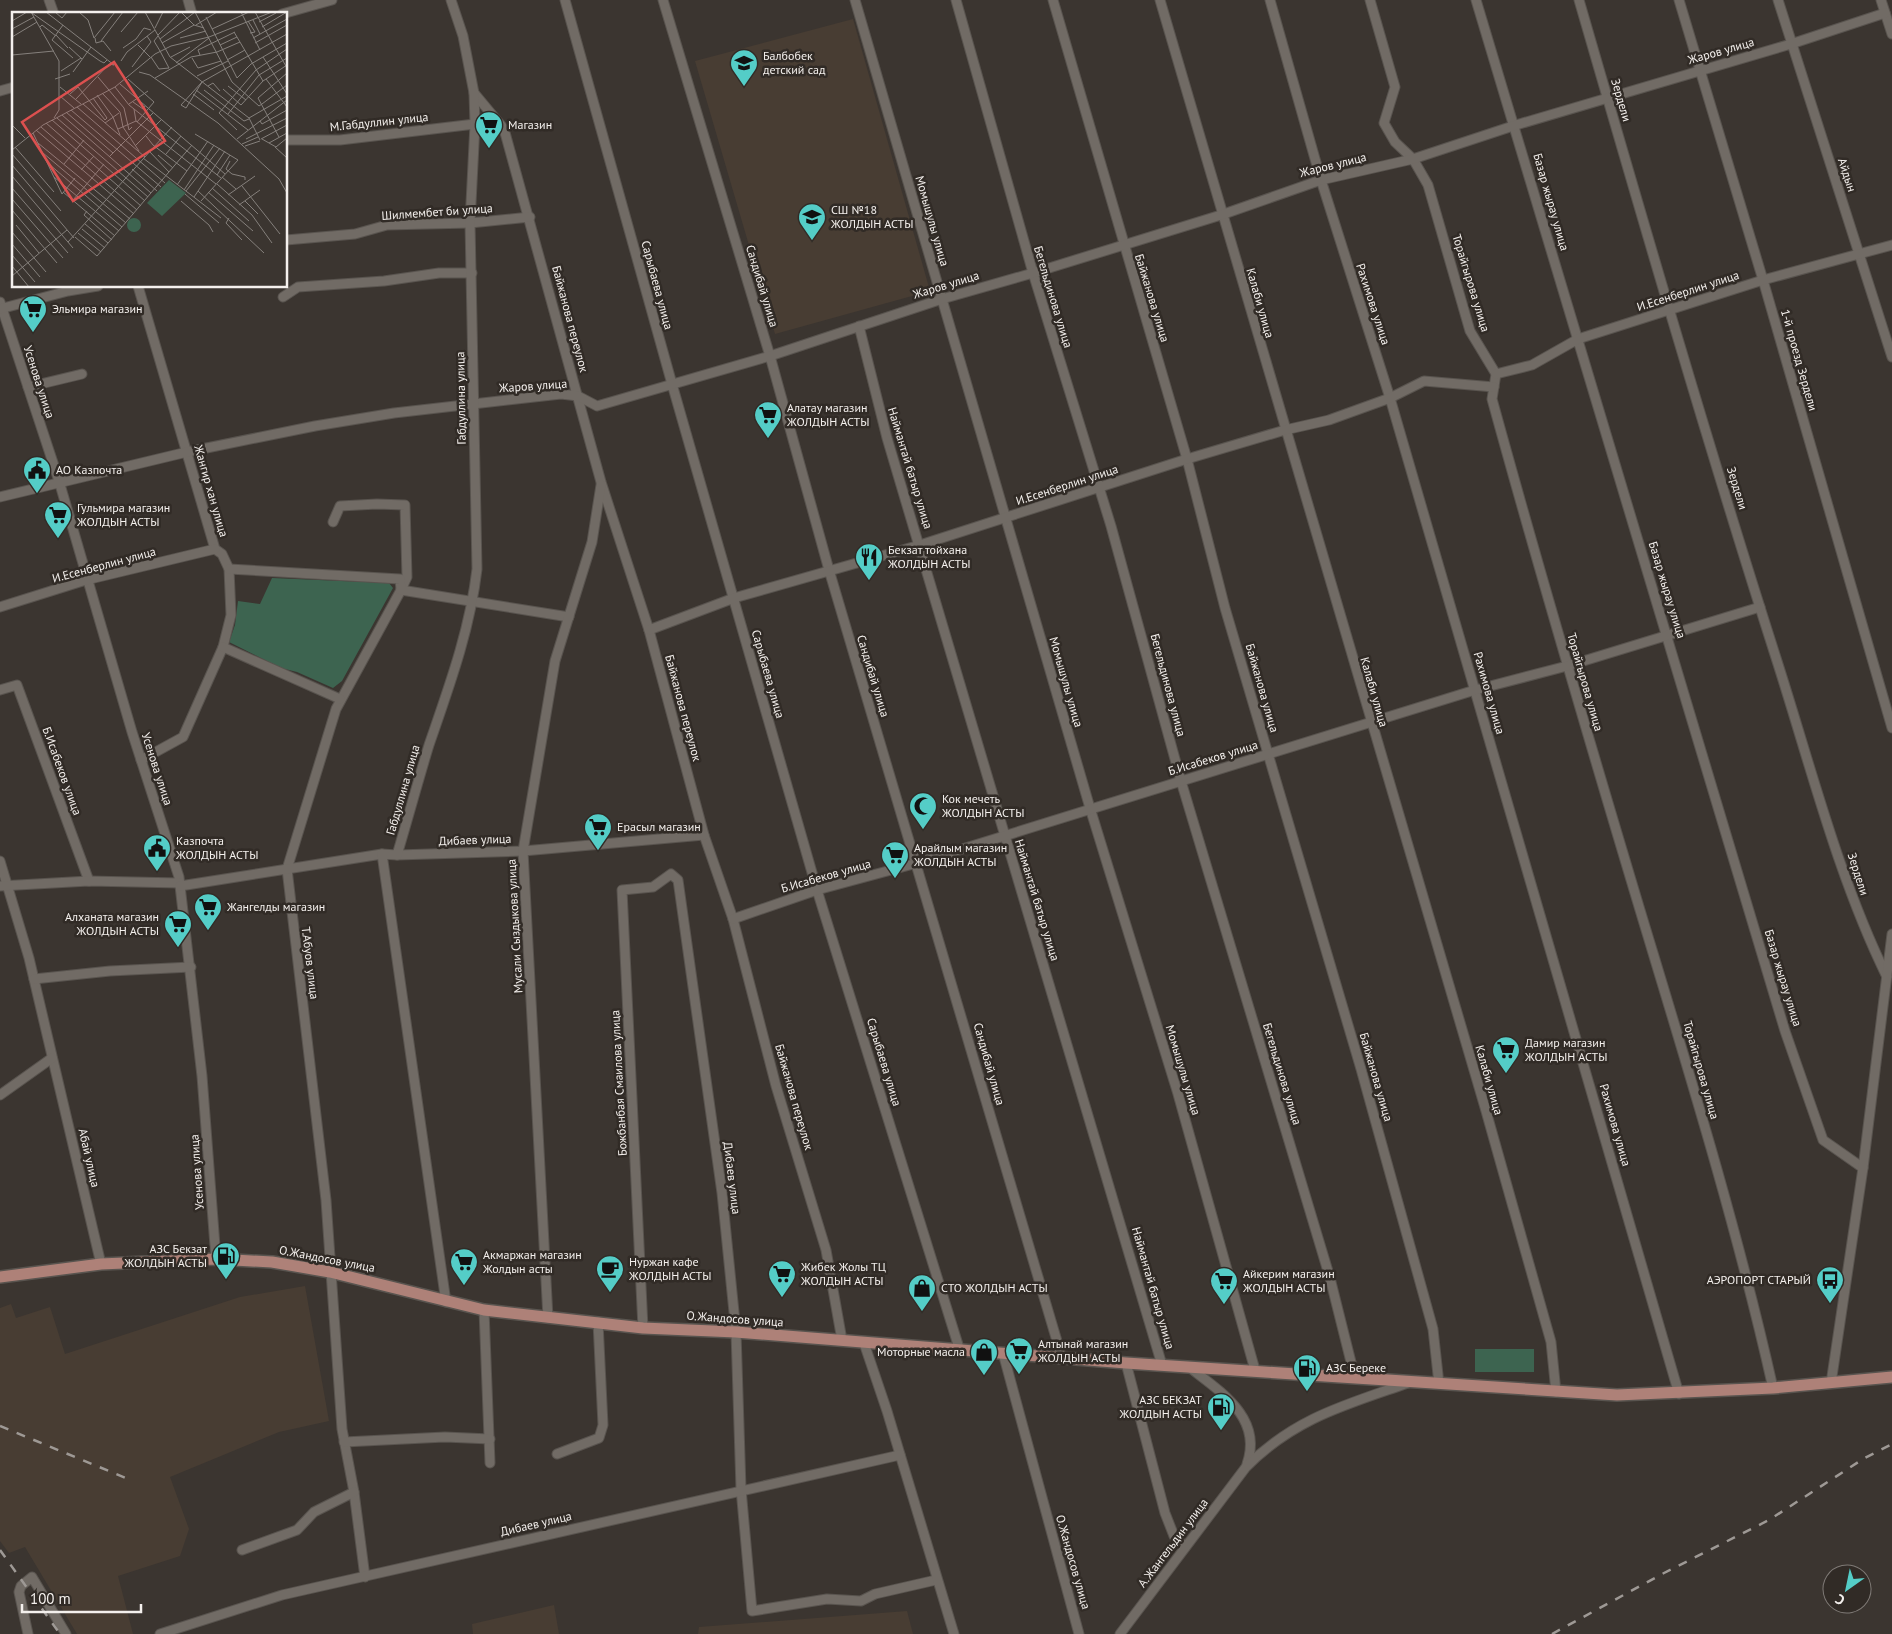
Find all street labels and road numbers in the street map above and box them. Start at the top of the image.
street label: Жаров улица [1685,34,1756,67]
street label: Зердели [1608,77,1635,123]
street label: М.Габдуллин улица [329,109,429,134]
street label: Жаров улица [1297,149,1368,180]
street label: Базар жырау улица [1530,151,1573,252]
street label: Айдын [1835,156,1860,194]
street label: Момышулы улица [912,174,953,268]
street label: Шилмембет би улица [381,200,493,223]
street label: Торайгырова улица [1449,232,1494,334]
street label: Сарыбаева улица [638,239,677,331]
street label: Сандибай улица [743,243,782,329]
street label: Бегельдинова улица [1031,244,1076,350]
street label: Байжанова улица [1132,252,1173,344]
street label: Рахимова улица [1353,261,1394,347]
street label: Байжанова переулок [549,264,592,374]
street label: Калаби улица [1243,266,1278,340]
street label: Жаров улица [910,267,981,302]
street label: И.Есенберлин улица [1635,267,1741,314]
street label: 1-й проезд Зердели [1778,307,1821,412]
street label: Усенова улица [21,344,58,420]
street label: Габдуллина улица [452,351,469,445]
street label: Жаров улица [497,376,568,395]
street label: Наймантай батыр улица [885,405,936,531]
street label: Жангир хан улица [191,442,232,539]
street label: И.Есенберлин улица [1014,461,1120,508]
street label: Зердели [1724,465,1751,511]
street label: Базар жырау улица [1646,540,1689,640]
street label: И.Есенберлин улица [50,543,157,586]
street label: Сарыбаева улица [749,628,788,720]
street label: Торайгырова улица [1564,631,1607,733]
street label: Бегельдинова улица [1148,632,1189,738]
street label: Сандибай улица [854,633,893,719]
street label: Момышулы улица [1046,635,1087,729]
street label: Байжанова улица [1243,642,1282,734]
street label: Рахимова улица [1471,650,1508,736]
street label: Байжанова переулок [662,653,705,763]
street label: Калаби улица [1357,655,1392,729]
street label: Б.Исабеков улица [40,725,85,817]
street label: Усенова улица [139,731,176,807]
street label: Б.Исабеков улица [1166,737,1260,778]
street label: Габдуллина улица [382,743,423,837]
street label: Дибаев улица [438,831,512,848]
street label: Наймантай батыр улица [1012,837,1063,963]
street label: Зердели [1845,851,1872,897]
street label: Б.Исабеков улица [779,855,873,896]
street label: Мусали Сыздыкова улица [503,859,526,994]
street label: Т.Абуов улица [299,926,322,1000]
street label: Базар жырау улица [1762,928,1805,1028]
street label: Божбанбая Смаилова улица [607,1010,630,1156]
street label: Сарыбаева улица [864,1016,905,1108]
street label: Торайгырова улица [1680,1019,1723,1121]
street label: Сандибай улица [971,1021,1008,1107]
street label: Бегельдинова улица [1260,1021,1305,1127]
street label: Момышулы улица [1163,1023,1204,1117]
street label: Байжанова улица [1357,1031,1396,1123]
street label: Байжанова переулок [772,1042,817,1152]
street label: Калаби улица [1472,1043,1507,1117]
street label: Рахимова улица [1597,1082,1634,1168]
street label: Абай улица [75,1127,104,1189]
street label: Усенова улица [186,1134,207,1210]
street label: Дибаев улица [721,1141,744,1215]
street label: Наймантай батыр улица [1129,1225,1178,1351]
street label: О.Жандосов улица [278,1242,376,1275]
street label: О.Жандосов улица [686,1308,784,1329]
street label: А.Жангельдин улица [1134,1495,1211,1590]
street label: Дибаев улица [499,1508,573,1539]
street label: О.Жандосов улица [1053,1513,1094,1611]

